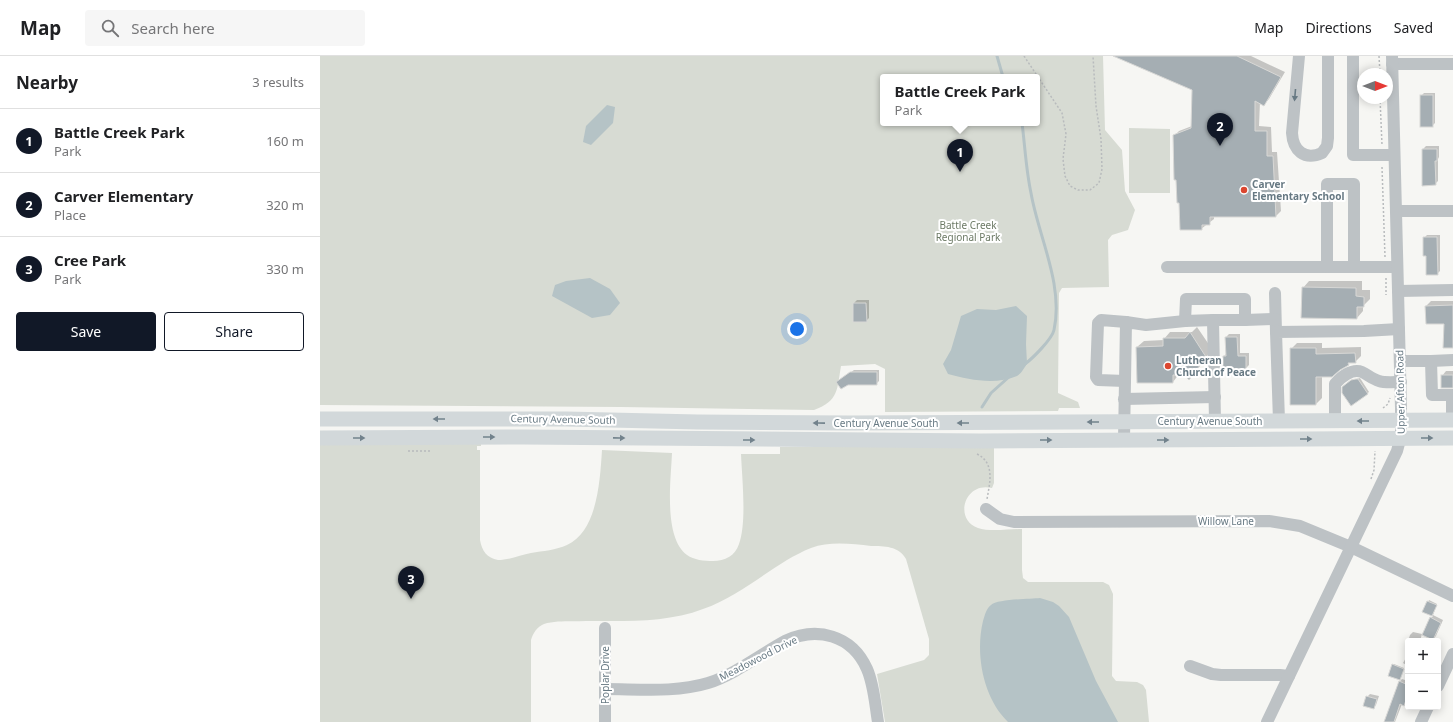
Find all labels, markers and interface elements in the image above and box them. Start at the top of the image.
search box [85,10,365,46]
text: Map [20,15,61,41]
icon: search [99,17,121,39]
text: Search here [131,18,215,38]
text: Map [1254,18,1283,37]
text: Directions [1305,18,1372,37]
text: Saved [1394,18,1433,37]
north arrow [1357,68,1393,104]
text: Nearby [16,71,78,94]
text: 3 results [252,73,304,91]
popup [880,74,1040,126]
text: Battle Creek Park [895,81,1025,101]
one-way arrow [1292,89,1298,101]
text: Park [895,101,922,119]
pin: 2 [1207,113,1233,146]
text: Battle Creek Park [54,122,185,142]
text: 1 [25,132,33,150]
text: 160 m [266,132,304,150]
pin: 1 [947,139,973,172]
text: Park [54,142,81,160]
place label: Carver Elementary School [1252,177,1345,203]
marker: Carver Elementary School [1239,185,1249,195]
text: Carver Elementary [54,186,193,206]
text: 2 [25,196,33,214]
text: 320 m [266,196,304,214]
text: Place [54,206,86,224]
park label: Battle Creek Regional Park [936,218,1001,244]
text: Cree Park [54,250,126,270]
text: 3 [25,260,33,278]
text: 330 m [266,260,304,278]
text: Park [54,270,81,288]
button: Save [16,312,156,351]
button: Share [164,312,304,351]
your location [787,319,807,339]
street label: Upper Afton Road [1392,350,1408,434]
place label: Lutheran Church of Peace [1176,353,1256,379]
marker: Lutheran Church of Peace [1163,361,1173,371]
street label: Century Avenue South [510,411,616,427]
street label: Century Avenue South [1158,414,1262,428]
one-way arrow [432,416,445,422]
street label: Century Avenue South [834,416,938,430]
one-way arrow [1356,418,1369,424]
one-way arrow [1086,419,1099,425]
one-way arrow [812,420,825,426]
one-way arrow [956,420,969,426]
one-way arrow [483,434,496,440]
one-way arrow [353,435,366,441]
one-way arrow [613,435,626,441]
one-way arrow [1421,435,1434,441]
one-way arrow [1300,436,1313,442]
one-way arrow [743,437,756,443]
one-way arrow [1040,437,1052,444]
one-way arrow [1157,437,1170,443]
street label: Willow Lane [1198,514,1254,528]
pin: 3 [398,566,424,599]
street label: Meadowood Drive [717,632,800,684]
map controls [1405,638,1441,710]
button: + [1405,638,1441,674]
street label: Poplar Drive [598,646,612,704]
button: − [1405,674,1441,710]

